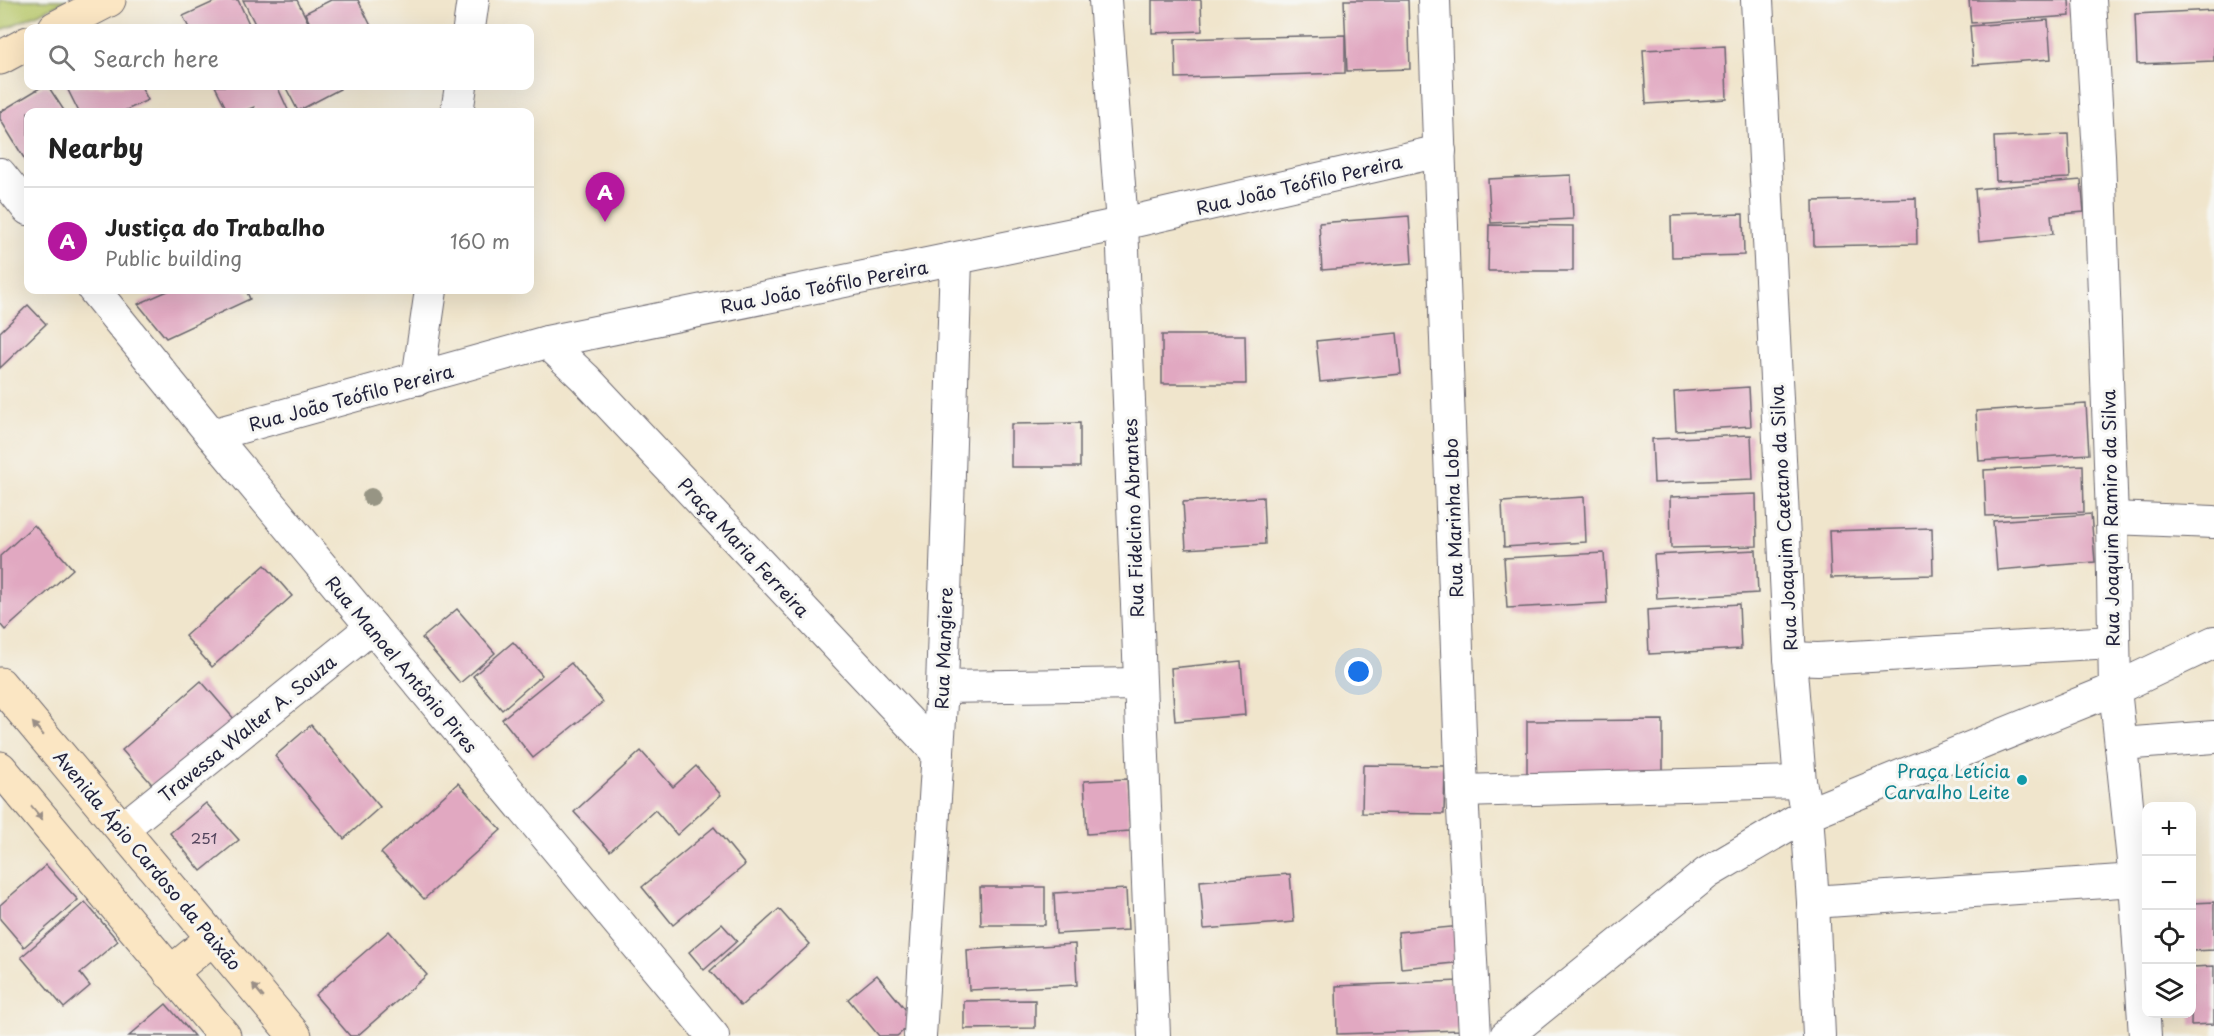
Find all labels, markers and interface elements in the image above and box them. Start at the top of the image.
search box [24,24,534,90]
icon: search [45,41,78,74]
text: Search here [93,41,219,74]
text: Nearby [48,128,143,167]
street label: Rua João Teófilo Pereira [1193,147,1405,221]
pin: A [586,172,624,222]
text: Justiça do Trabalho [105,210,325,243]
text: A [60,226,75,256]
text: 160 m [450,226,510,256]
text: Public building [105,243,242,273]
street label: Rua João Teófilo Pereira [718,253,931,319]
street label: Rua João Teófilo Pereira [246,357,457,437]
street label: Rua Joaquim Caetano da Silva [1763,384,1803,652]
street label: Rua Joaquim Ramiro da Silva [2094,389,2126,647]
street label: Rua Fidelcino Abrantes [1116,418,1150,618]
street label: Rua Marinha Lobo [1437,438,1469,598]
street label: Praça Maria Ferreira [672,471,816,623]
street label: Rua Manoel Antônio Pires [320,570,484,758]
street label: Rua Mangiere [927,586,959,710]
street label: Travessa Walter A. Souza [152,647,342,808]
your location [1344,657,1373,686]
one-way arrow [31,721,44,737]
street label: Avenida Ápio Cardoso da Paixão [48,744,248,976]
place label: Praça Letícia Carvalho Leite [1884,757,2010,805]
marker: Praça Letícia Carvalho Leite [2015,773,2029,787]
map controls [2142,802,2196,1018]
button: + [2142,802,2196,856]
one-way arrow [31,805,44,821]
house number: 251 [191,826,217,849]
button: − [2142,856,2196,910]
button: locate [2142,910,2196,964]
button: layers [2142,964,2196,1018]
one-way arrow [251,983,264,999]

